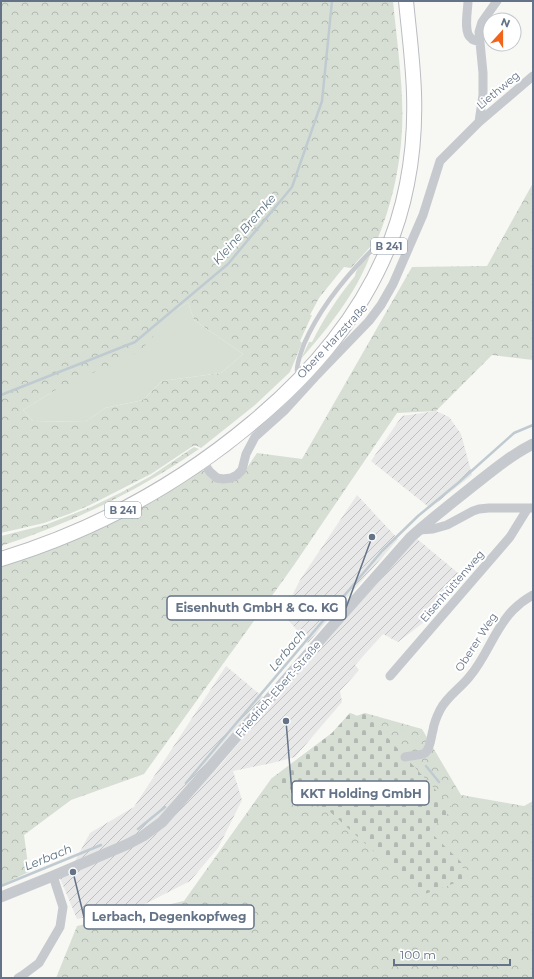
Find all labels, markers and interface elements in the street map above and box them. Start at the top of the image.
north arrow [482,12,522,52]
text: N [499,15,512,31]
street label: Liethweg [474,68,522,112]
water label: Kleine Bremke [209,191,279,267]
road number: B 241 [371,238,407,254]
street label: Obere Harzstraße [294,301,370,381]
road number: B 241 [105,502,141,518]
street label: Eisenhüttenweg [417,547,487,625]
callout: Eisenhuth GmbH & Co. KG [167,596,346,620]
text: Eisenhuth GmbH & Co. KG [175,600,339,615]
street label: Oberer Weg [452,610,500,674]
water label: Lerbach [265,626,309,674]
street label: Friedrich-Ebert-Straße [232,638,324,740]
callout: KKT Holding GmbH [292,781,429,805]
text: KKT Holding GmbH [300,786,422,801]
water label: Lerbach [22,841,74,873]
callout: Lerbach, Degenkopfweg [84,905,254,929]
text: Lerbach, Degenkopfweg [92,909,246,924]
scale bar [394,941,510,967]
text: 100 m [400,947,436,962]

